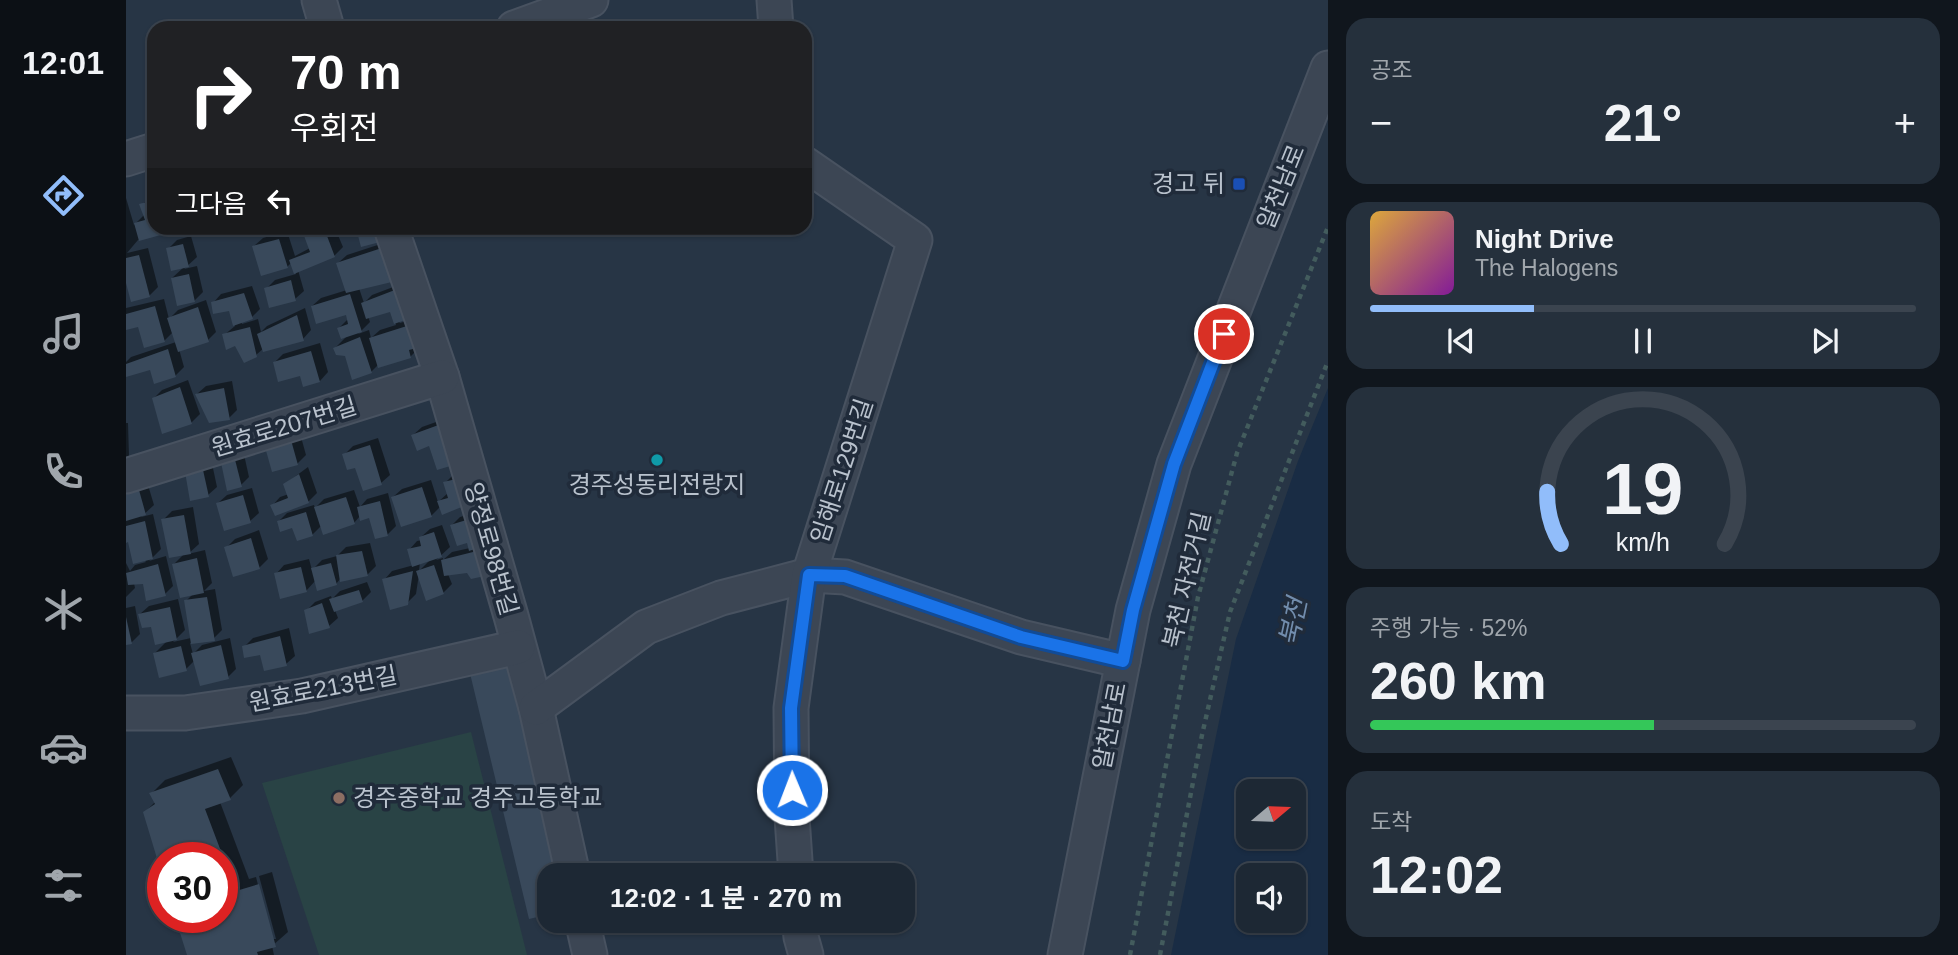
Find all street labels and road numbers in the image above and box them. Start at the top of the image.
street label: 알천남로 [1251,141,1310,233]
street label: 원효로207번길 [208,392,360,461]
street label: 임해로129번길 [805,395,878,547]
street label: 양정로98번길 [460,479,523,618]
street label: 북천 자전거길 [1158,509,1215,651]
street label: 원효로213번길 [246,661,399,716]
street label: 알천남로 [1088,680,1131,772]

